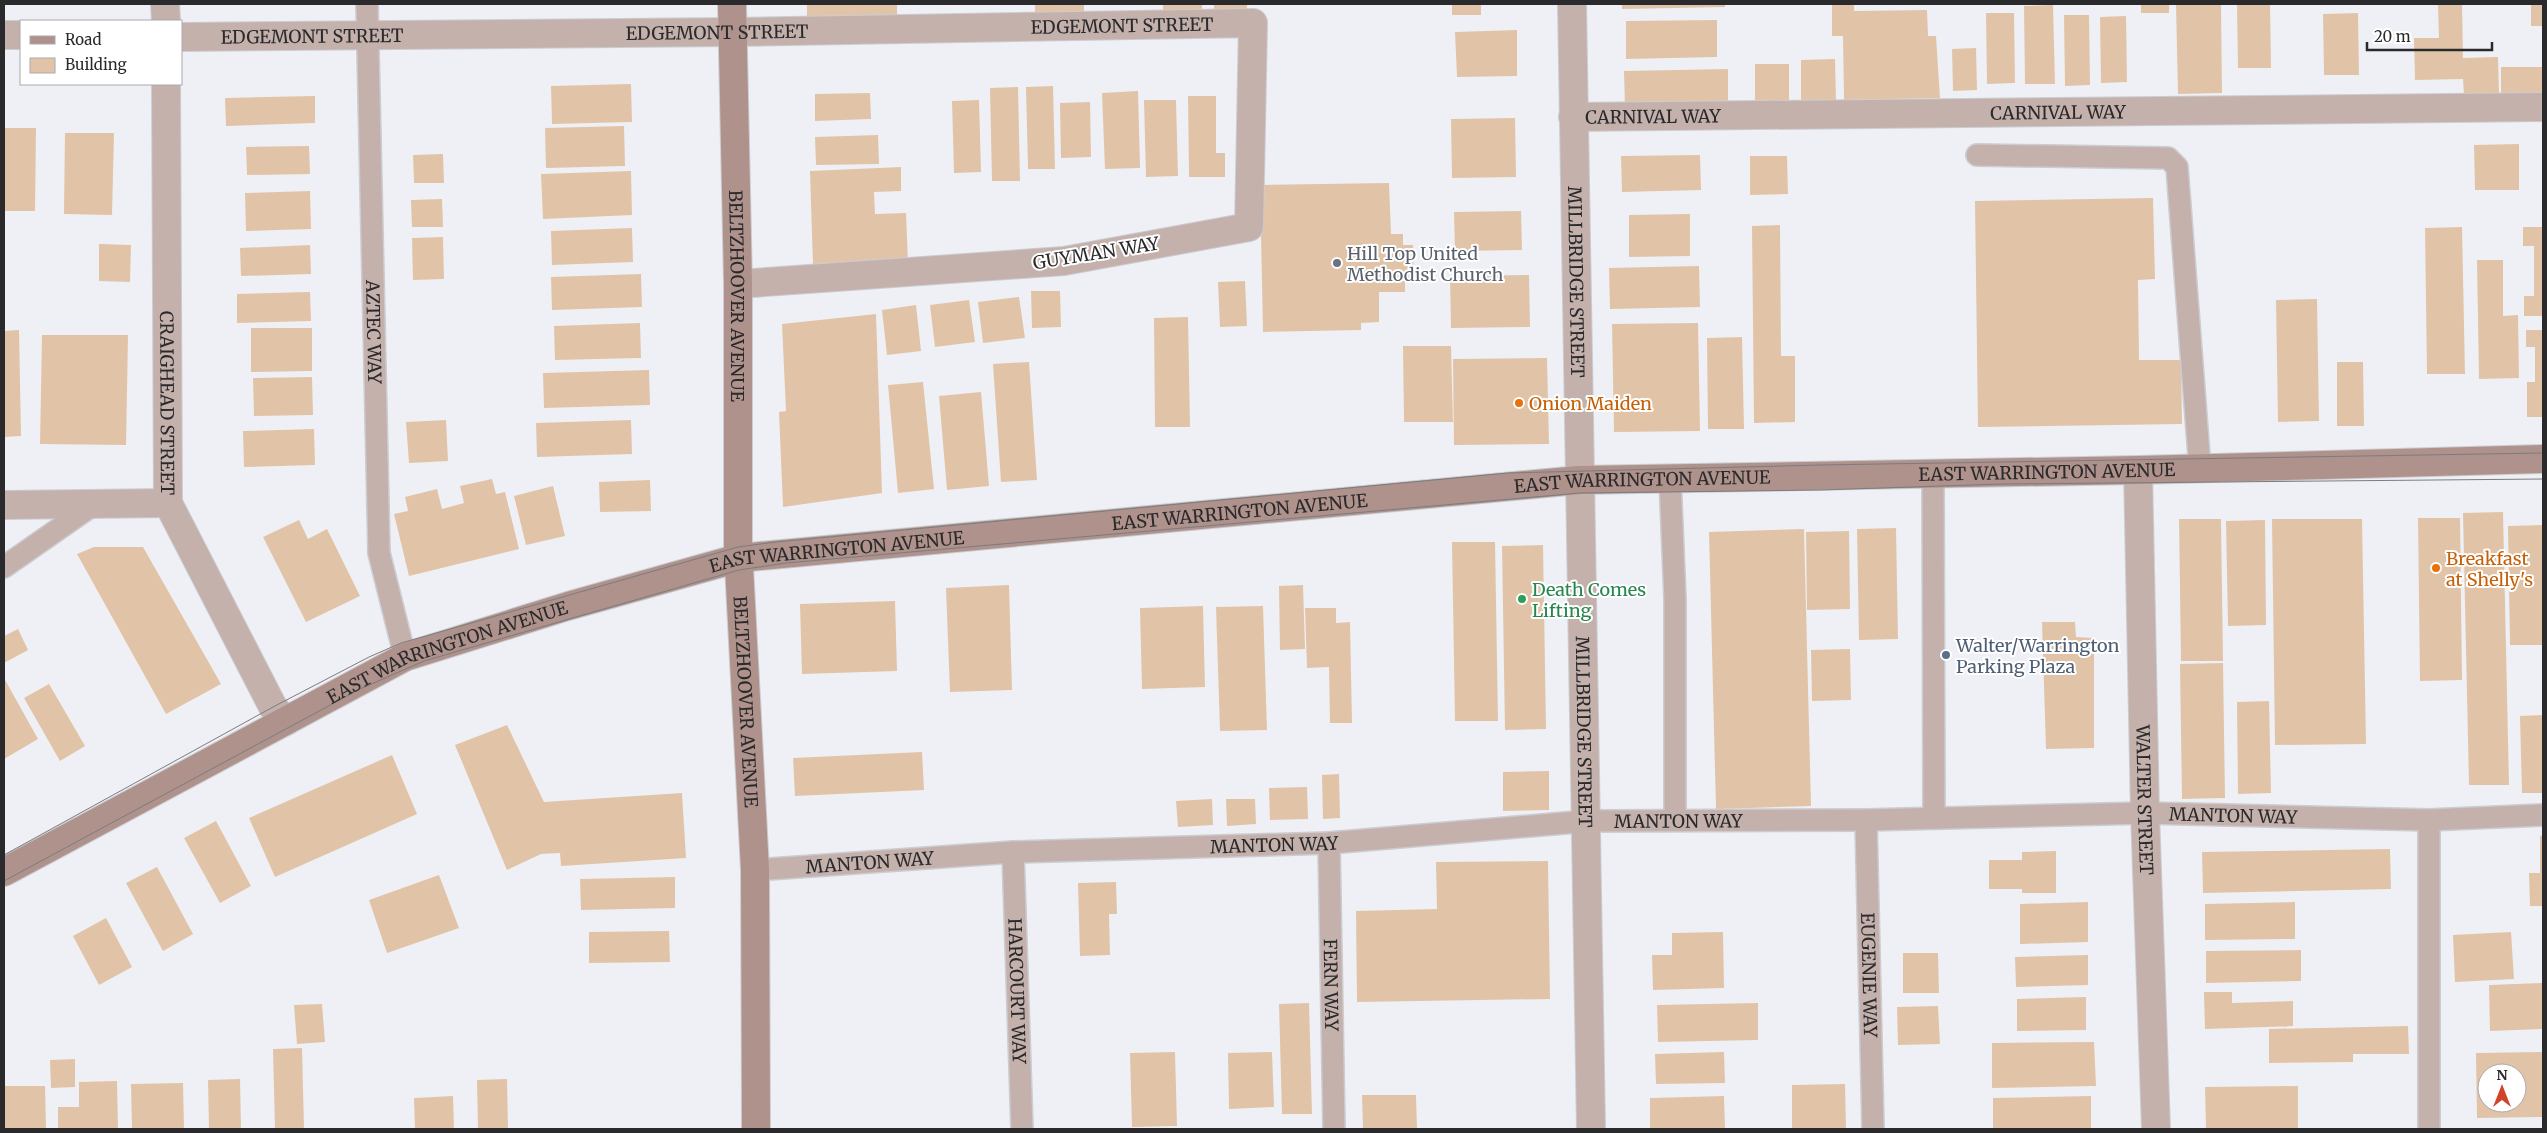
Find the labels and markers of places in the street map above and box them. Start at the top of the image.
place label: Hill Top United Methodist Church [1347,242,1503,286]
marker: Hill Top United Methodist Church [1331,257,1343,269]
place label: Onion Maiden [1529,392,1652,415]
marker: Onion Maiden [1513,397,1525,409]
place label: Breakfast at Shelly's [2446,547,2533,591]
marker: Breakfast at Shelly's [2430,562,2442,574]
place label: Death Comes Lifting [1532,578,1646,622]
marker: Death Comes Lifting [1516,593,1528,605]
place label: Walter/Warrington Parking Plaza [1955,634,2120,678]
marker: Walter/Warrington Parking Plaza [1940,649,1952,661]

